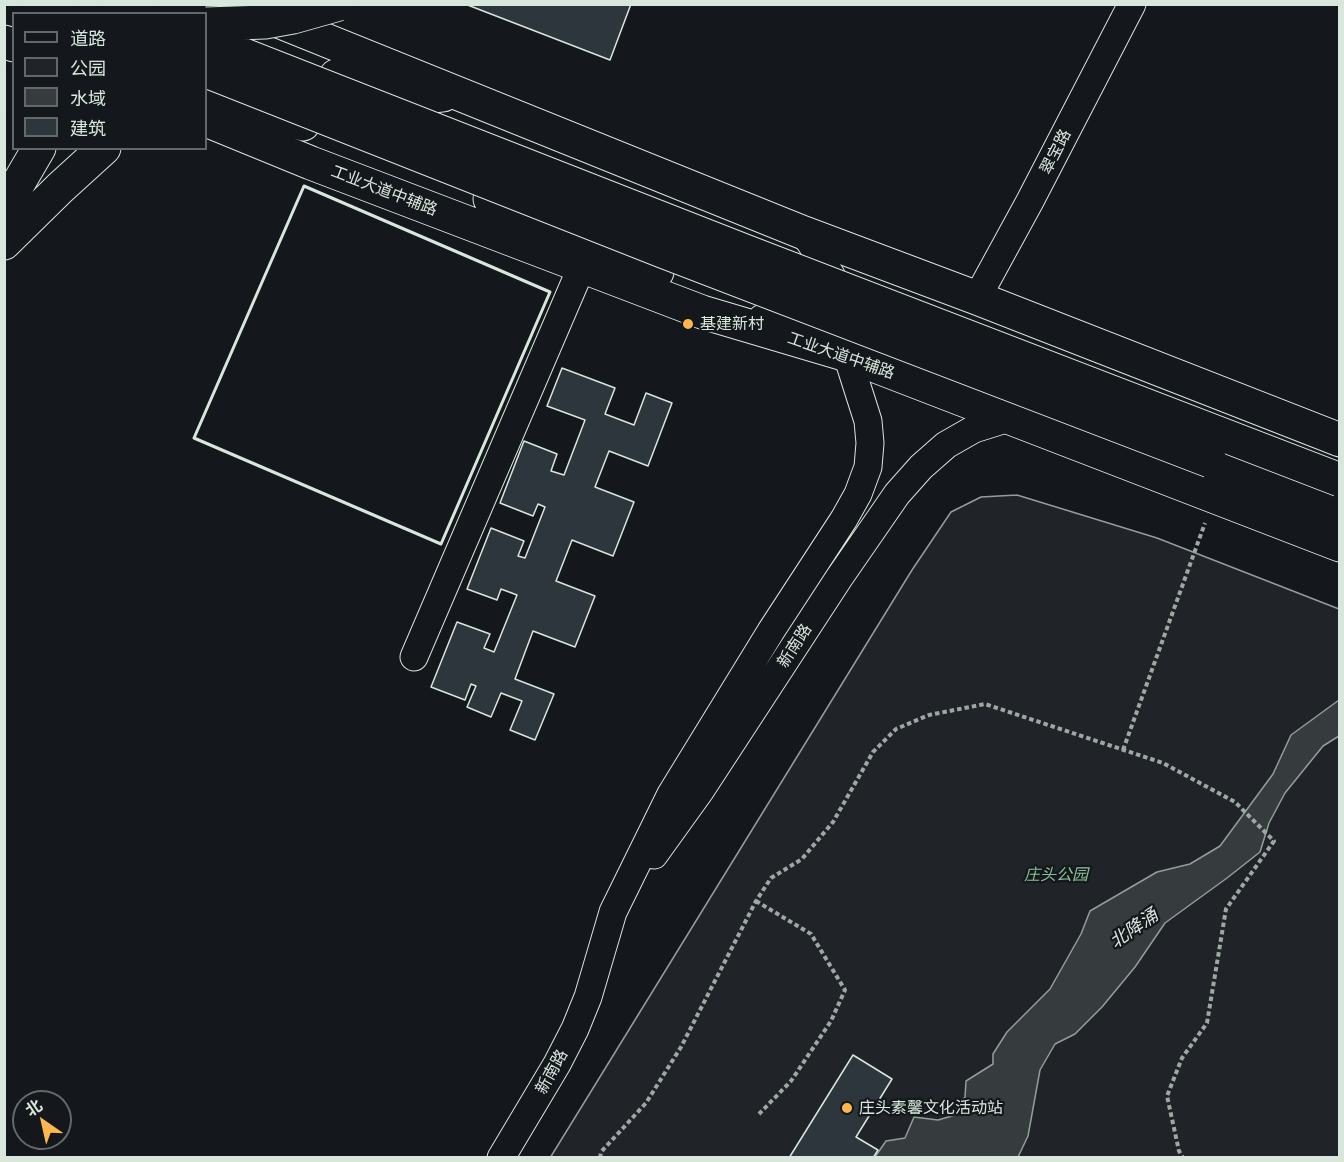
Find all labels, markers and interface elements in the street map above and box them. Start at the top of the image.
legend [12,12,207,150]
text: 道路 [70,24,106,51]
text: 公园 [70,54,106,81]
text: 水域 [70,84,106,111]
text: 建筑 [70,114,106,141]
street label: 翠宝路 [1037,126,1075,178]
street label: 工业大道中辅路 [328,162,440,220]
place label: 基建新村 [700,314,764,334]
marker: 基建新村 [681,317,695,331]
street label: 工业大道中辅路 [785,329,897,383]
street label: 新南路 [774,621,816,671]
park label: 庄头公园 [1024,865,1088,885]
water label: 北降涌 [1106,905,1162,953]
street label: 新南路 [532,1046,572,1098]
north arrow [12,1090,72,1150]
text: 北 [20,1092,46,1121]
place label: 庄头素馨文化活动站 [859,1098,1003,1118]
marker: 庄头素馨文化活动站 [840,1101,854,1115]

